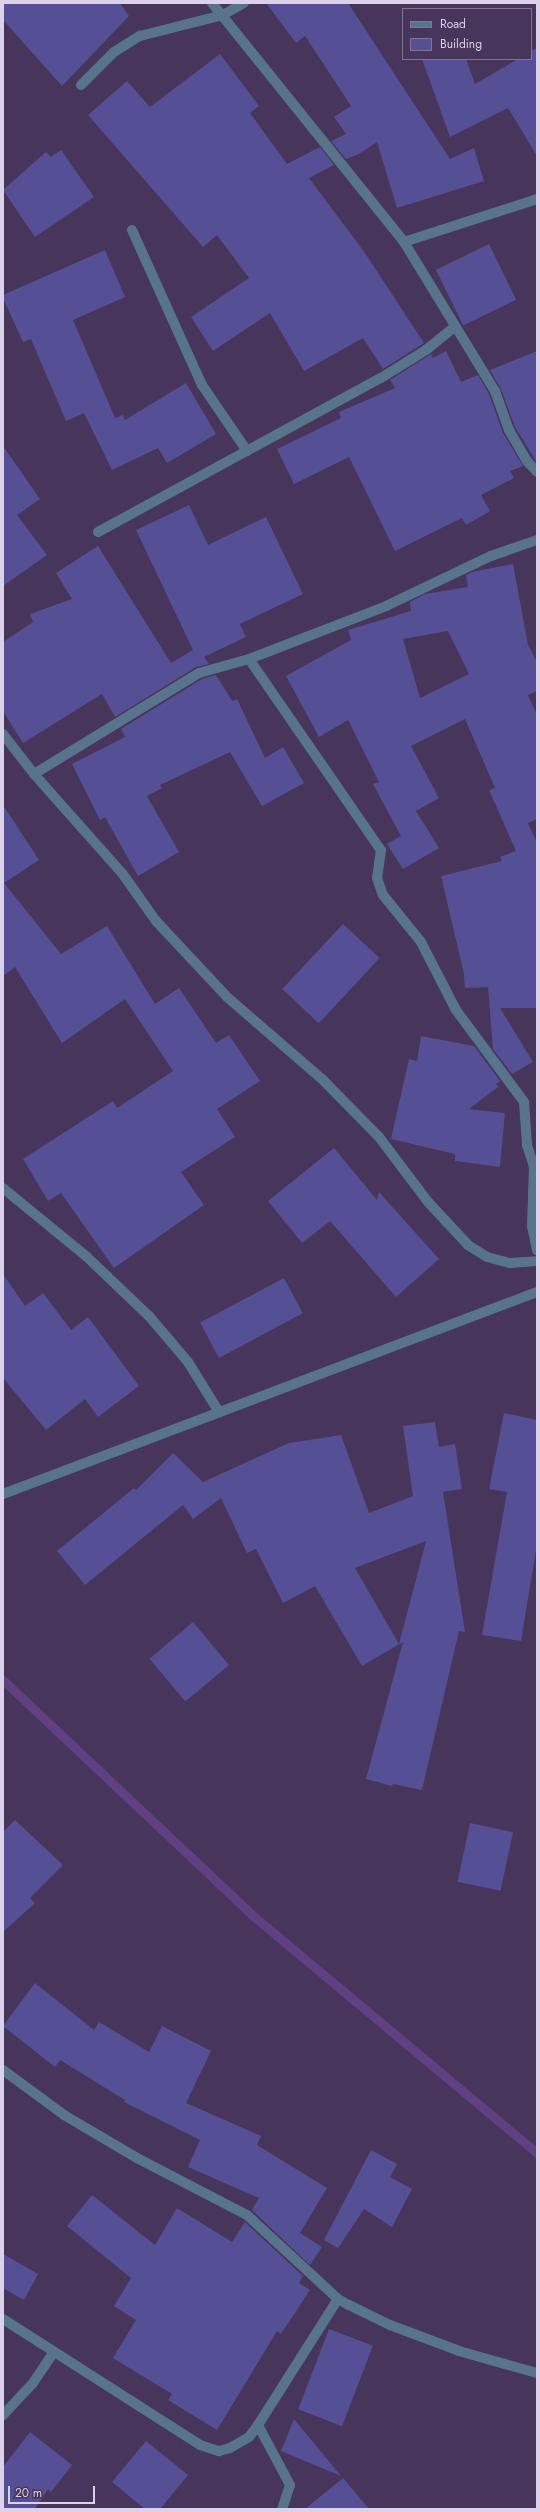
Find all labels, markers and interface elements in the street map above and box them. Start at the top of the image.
legend [402,8,532,60]
text: Road [440,15,466,33]
text: Building [440,35,482,53]
scale bar [10,2478,97,2504]
text: 20 m [15,2484,42,2502]

